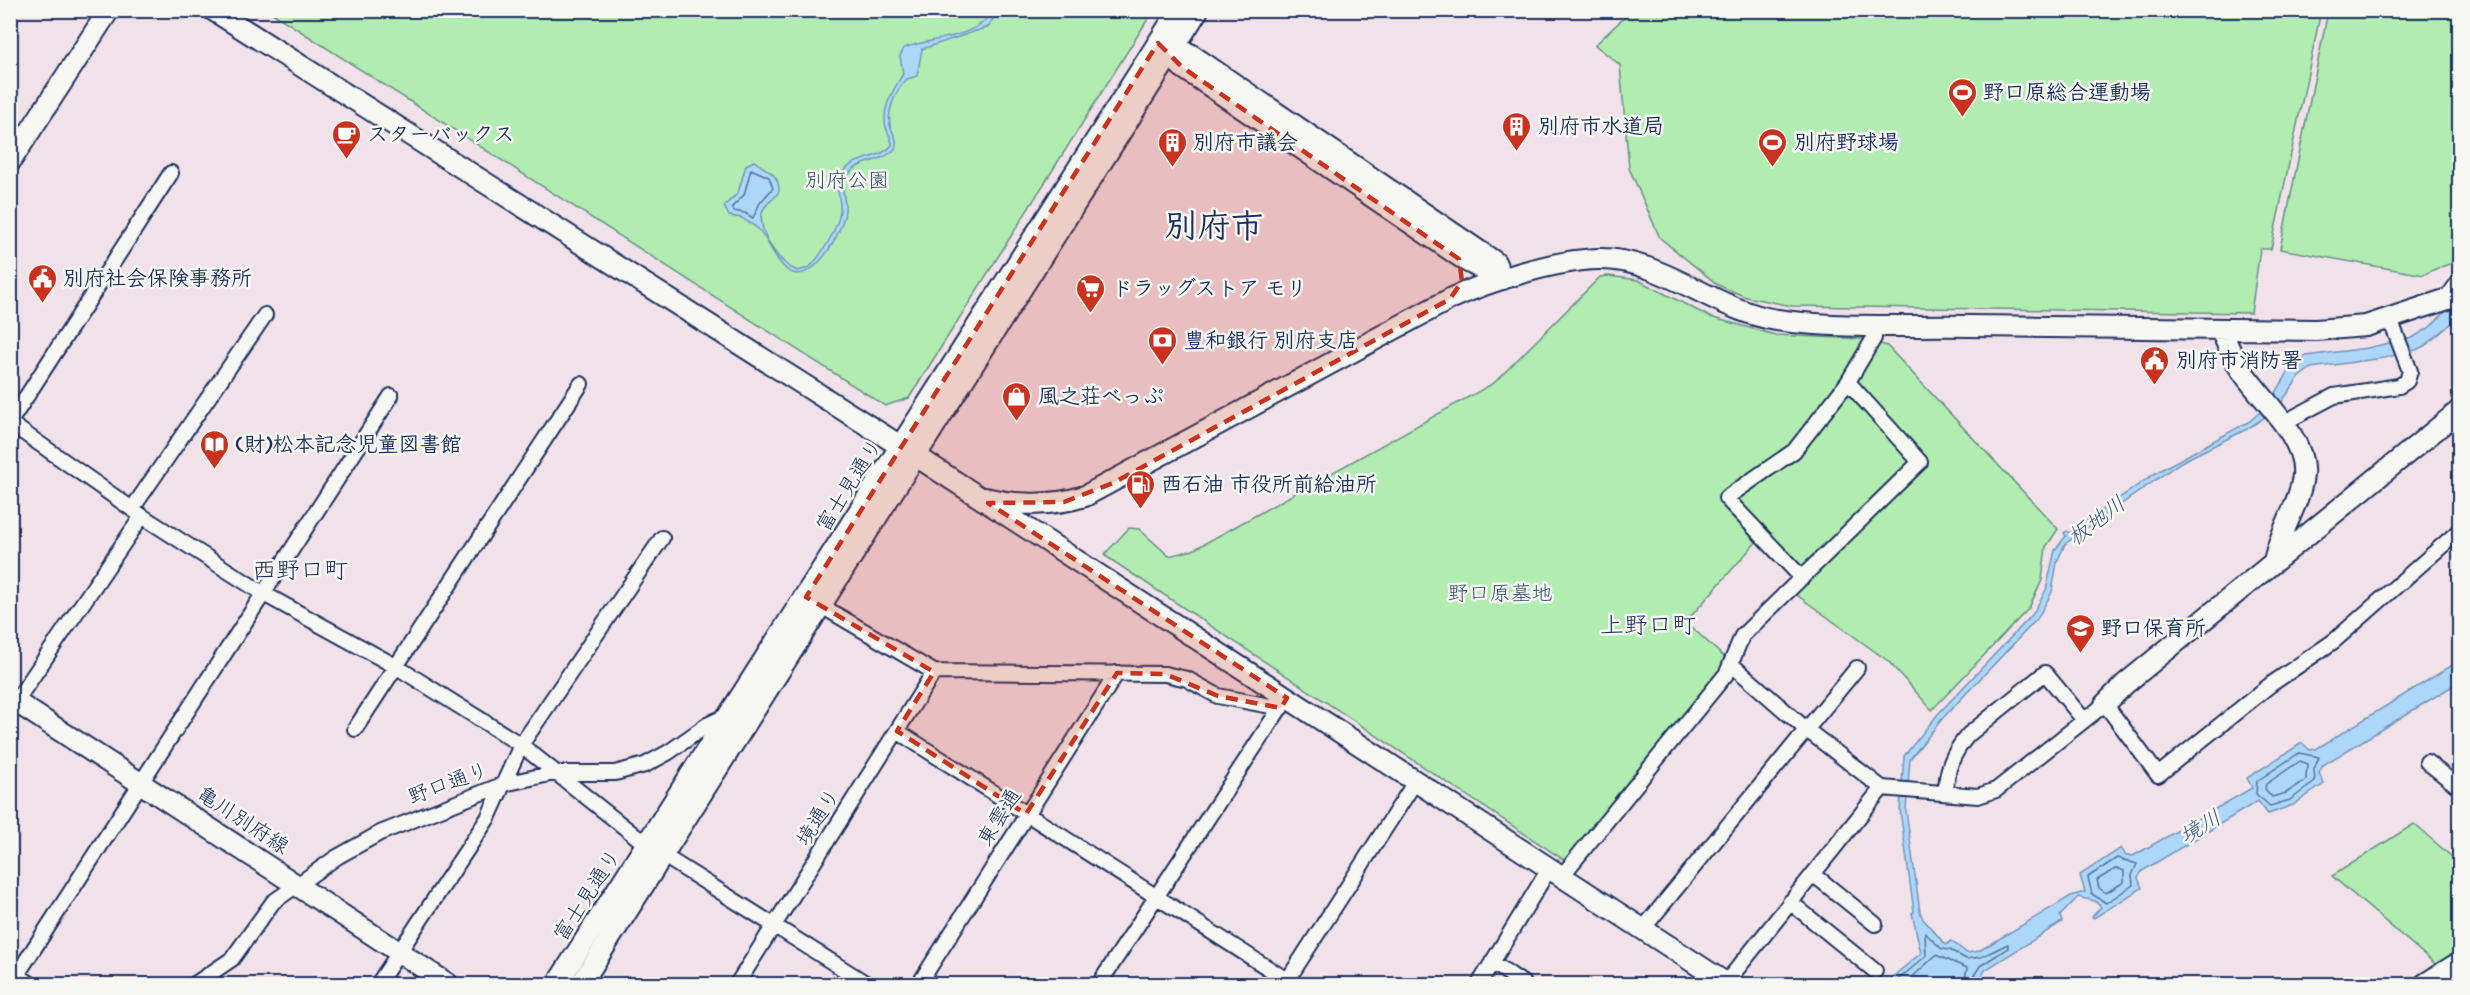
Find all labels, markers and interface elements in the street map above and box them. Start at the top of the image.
sports icon: 野口原総合運動場 [1946,76,1978,118]
place label: 野口原総合運動場 [1983,79,2151,107]
building icon: 別府市水道局 [1501,110,1533,152]
place label: 別府市水道局 [1538,113,1664,141]
cafe icon: スターバックス [330,118,362,160]
place label: スターバックス [367,121,514,149]
building icon: 別府市議会 [1156,126,1188,168]
sports icon: 別府野球場 [1757,126,1789,168]
place label: 別府市議会 [1193,129,1298,157]
place label: 別府野球場 [1794,129,1899,157]
park label: 別府公園 [805,167,889,195]
district label: 別府市 [1165,206,1264,250]
public building icon: 別府社会保険事務所 [26,262,58,304]
place label: 別府社会保険事務所 [63,265,252,293]
supermarket icon: ドラッグストア モリ [1075,272,1107,314]
place label: ドラッグストア モリ [1112,275,1307,303]
bank icon: 豊和銀行 別府支店 [1147,324,1179,366]
place label: 豊和銀行 別府支店 [1184,327,1358,355]
public building icon: 別府市消防署 [2139,344,2171,386]
place label: 別府市消防署 [2176,347,2302,375]
shop icon: 風之荘べっぷ [1001,380,1033,422]
place label: 風之荘べっぷ [1038,383,1164,411]
library icon: (財)松本記念児童図書館 [198,428,230,470]
place label: (財)松本記念児童図書館 [235,431,461,459]
street label: 富士見通り [810,434,890,537]
fuel station icon: 西石油 市役所前給油所 [1124,468,1156,510]
place label: 西石油 市役所前給油所 [1161,471,1377,499]
water label: 板地川 [2062,491,2132,553]
district label: 西野口町 [252,556,348,587]
park label: 野口原墓地 [1448,580,1553,608]
district label: 上野口町 [1600,611,1696,642]
school or university icon: 野口保育所 [2064,612,2096,654]
place label: 野口保育所 [2101,615,2206,643]
street label: 野口通り [404,756,493,811]
street label: 亀川別府線 [191,781,294,861]
street label: 境通り [790,783,847,852]
street label: 東雲通 [971,783,1028,852]
water label: 境川 [2175,804,2227,851]
street label: 富士見通り [548,844,628,947]

